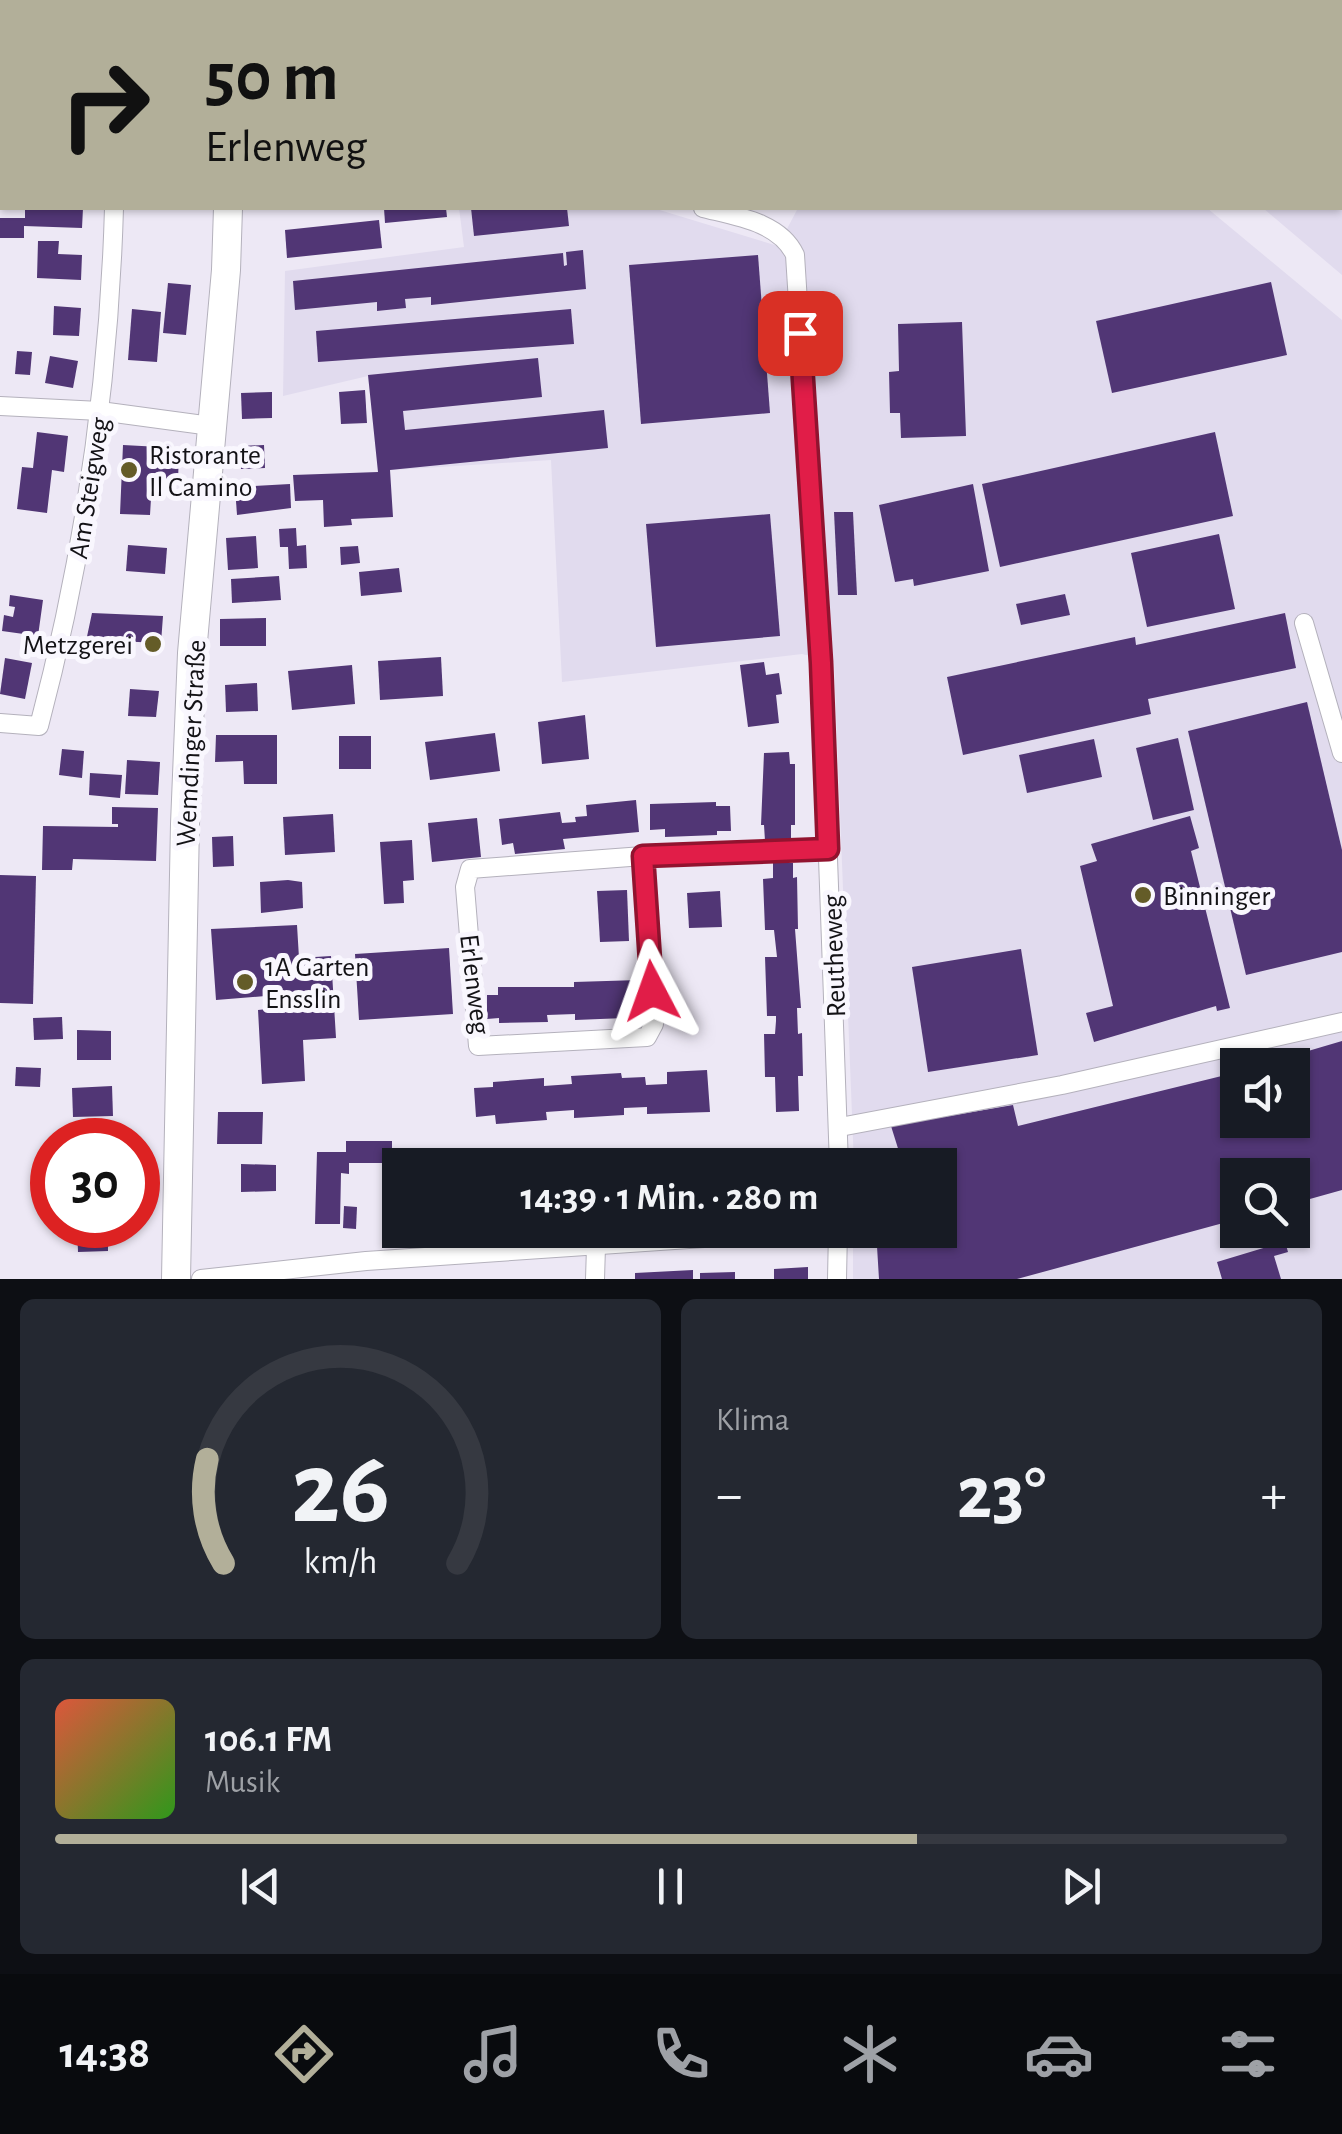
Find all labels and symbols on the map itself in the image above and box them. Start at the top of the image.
pin [758,291,843,376]
street label: Am Steigweg [65,415,115,561]
place label: Ristorante Il Camino [149,442,261,502]
marker: Ristorante Il Camino [118,459,140,481]
place label: Metzgerei [23,632,133,660]
marker: Metzgerei [142,633,164,655]
street label: Wemdinger Straße [173,639,211,847]
place label: Binninger [1163,883,1270,911]
marker: Binninger [1132,884,1154,906]
street label: Reutheweg [819,894,851,1018]
street label: Erlenweg [454,933,494,1036]
position arrow [600,939,704,1043]
place label: 1A Garten Ensslin [265,954,370,1014]
marker: 1A Garten Ensslin [234,971,256,993]
speed limit sign: 30 [30,1118,160,1248]

